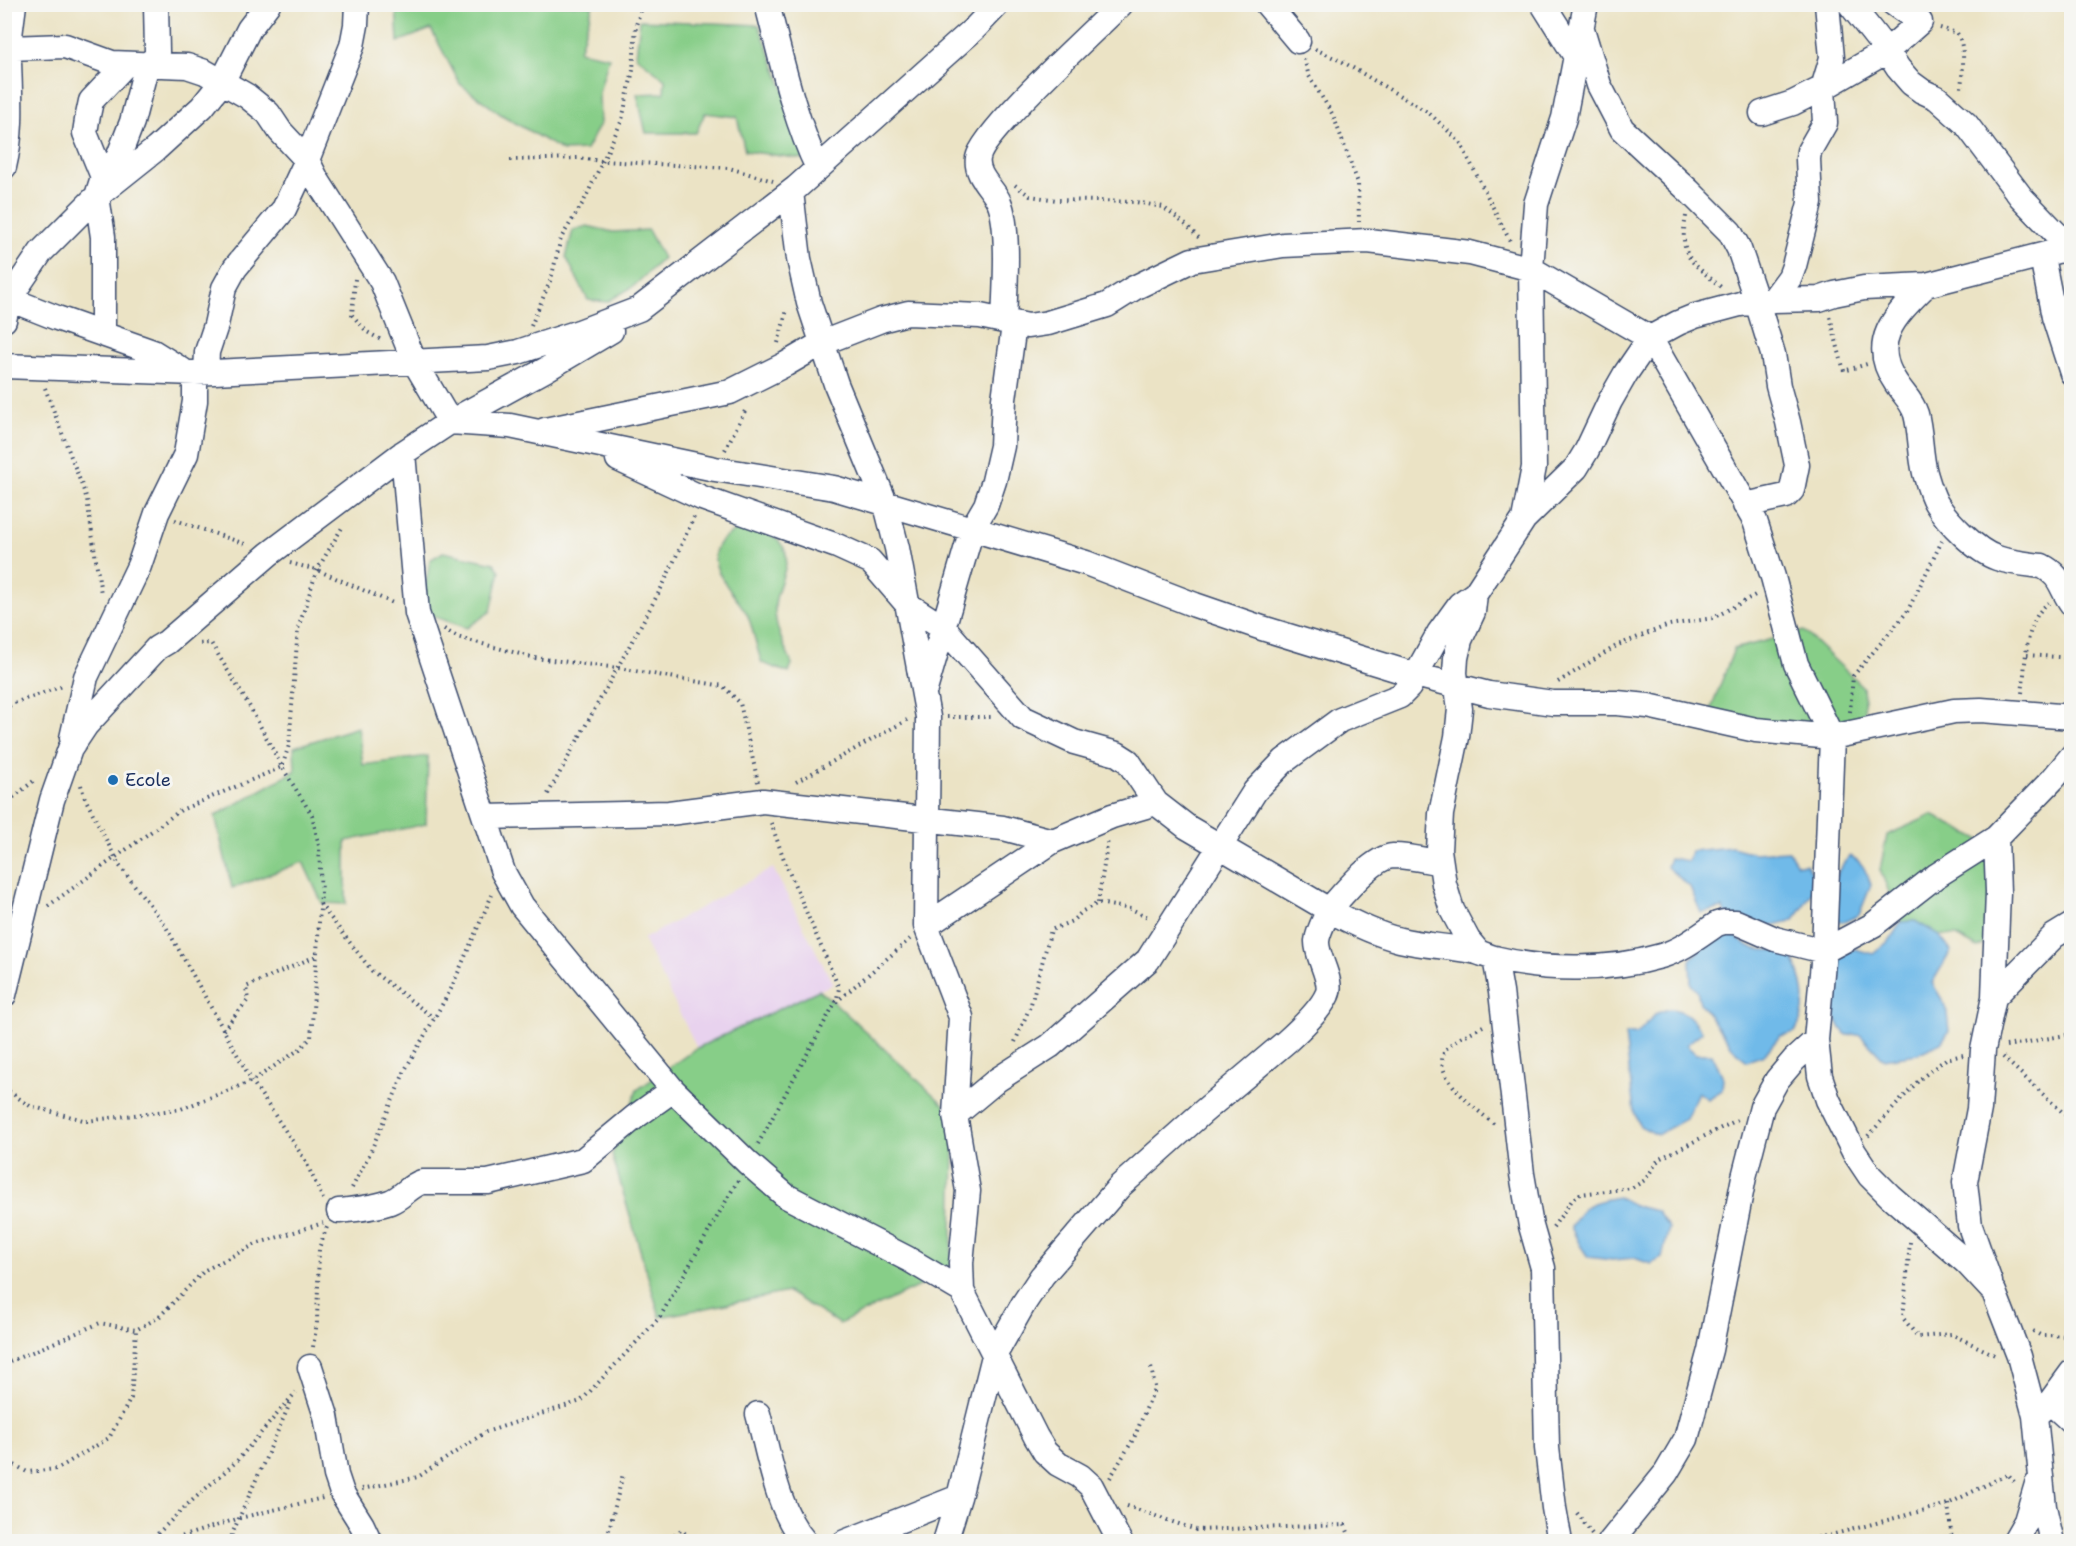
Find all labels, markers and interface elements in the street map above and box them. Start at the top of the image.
place label: Ecole [125,768,171,792]
marker: Ecole [106,773,120,787]

